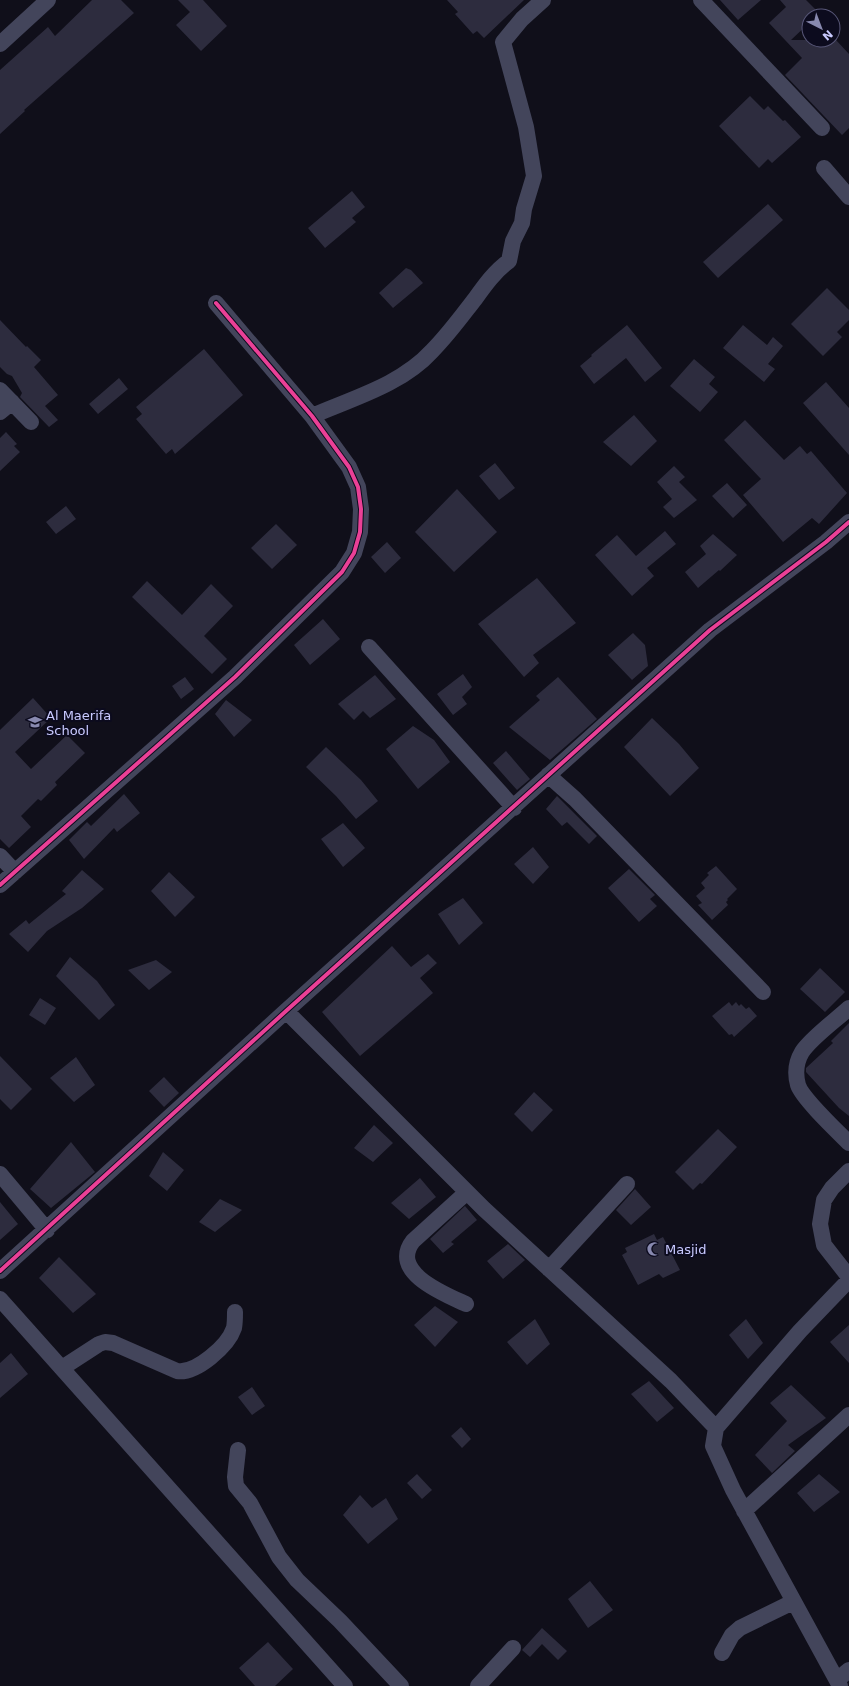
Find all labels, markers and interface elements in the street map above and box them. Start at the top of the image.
north arrow [801,8,841,48]
text: N [820,27,835,43]
place label: Al Maerifa School [46,708,111,738]
school or university icon: Al Maerifa School [27,714,43,730]
mosque icon: Masjid [646,1241,662,1257]
place label: Masjid [665,1242,706,1257]

